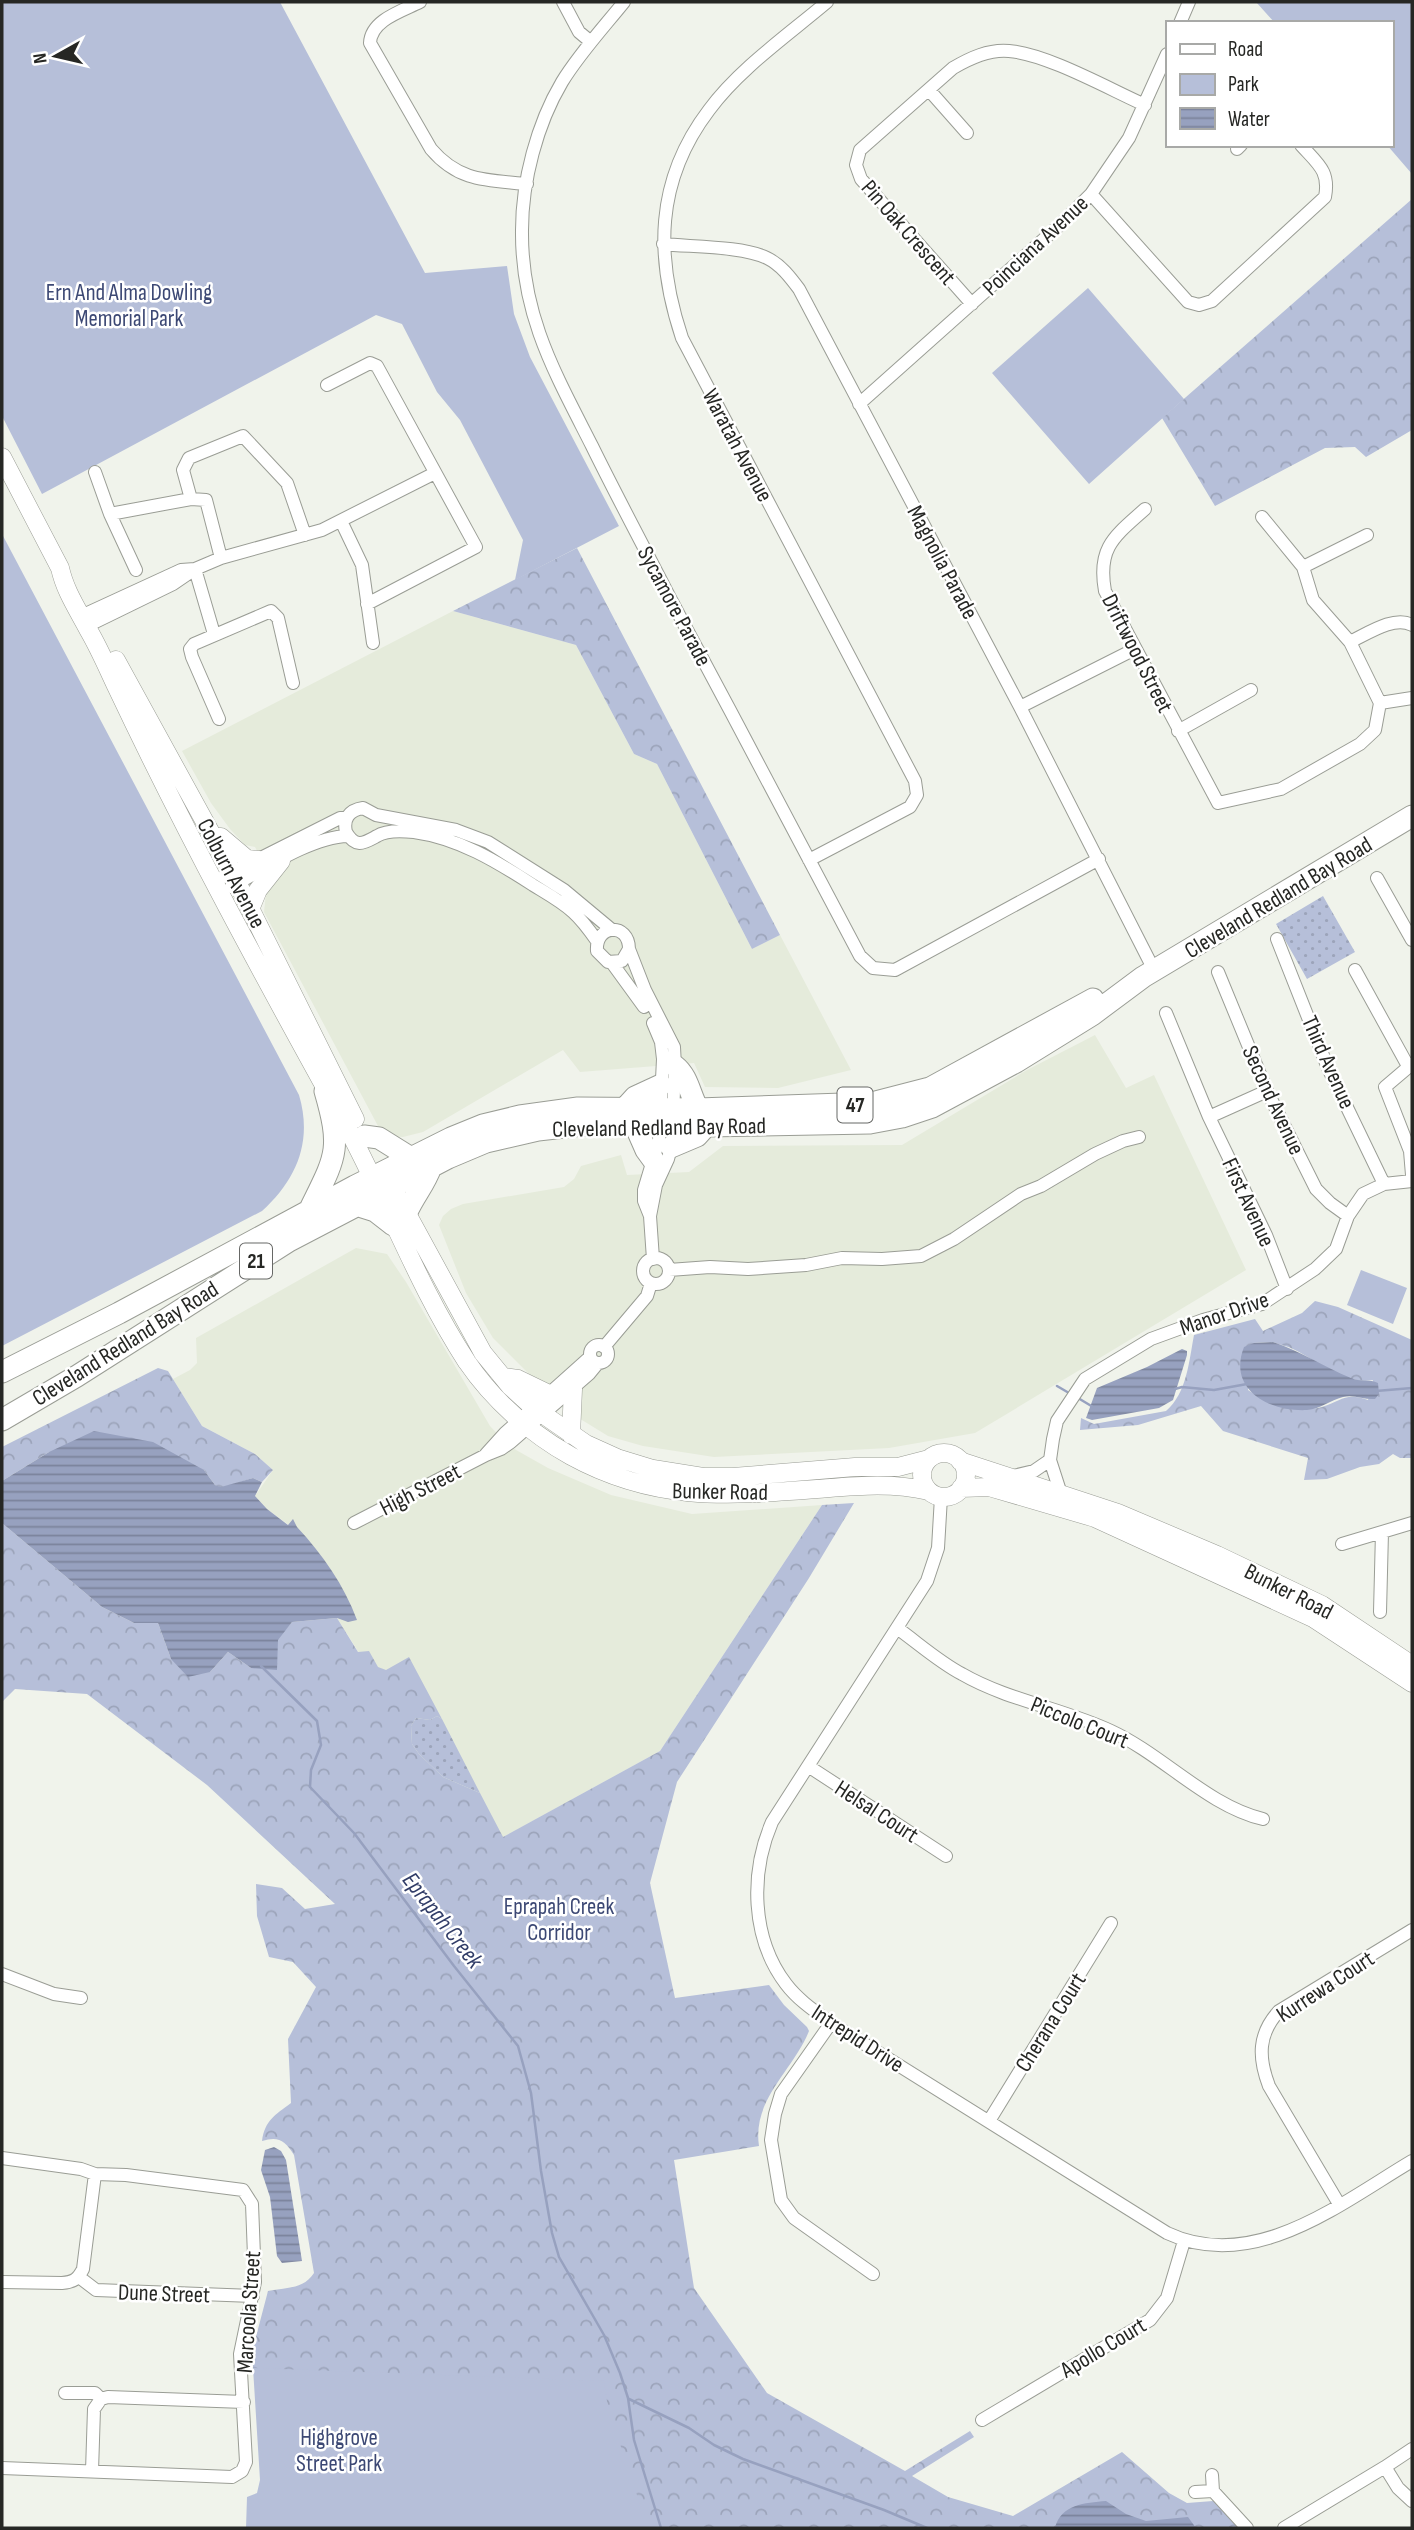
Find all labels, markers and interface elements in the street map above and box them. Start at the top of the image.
north arrow [21,21,91,91]
legend [1166,21,1393,147]
text: Road [1228,37,1263,62]
text: N [29,52,53,65]
text: Park [1228,72,1259,97]
text: Water [1228,107,1270,132]
street label: Pin Oak Crescent [855,174,961,291]
street label: Poinciana Avenue [977,190,1094,302]
park label: Ern And Alma Dowling Memorial Park [46,279,212,333]
street label: Waratah Avenue [696,384,779,507]
street label: Magnolia Parade [900,501,984,624]
street label: Sycamore Parade [631,542,717,671]
street label: Driftwood Street [1095,589,1179,718]
street label: Colburn Avenue [191,814,272,933]
street label: Cleveland Redland Bay Road [1180,831,1377,965]
street label: Third Avenue [1295,1011,1361,1113]
street label: Second Avenue [1236,1041,1311,1159]
road number: 47 [838,1088,872,1122]
street label: Cleveland Redland Bay Road [552,1112,766,1144]
street label: First Avenue [1215,1154,1281,1251]
road number: 21 [240,1244,272,1278]
street label: Cleveland Redland Bay Road [27,1275,224,1412]
street label: Manor Drive [1176,1286,1273,1342]
street label: High Street [375,1458,466,1522]
street label: Bunker Road [672,1477,768,1507]
street label: Bunker Road [1239,1558,1338,1626]
street label: Piccolo Court [1027,1691,1133,1755]
street label: Helsal Court [829,1774,924,1849]
water label: Eprapah Creek [396,1866,490,1975]
park label: Eprapah Creek Corridor [504,1893,614,1947]
street label: Kurrewa Court [1271,1945,1380,2029]
street label: Cherana Court [1009,1968,1092,2077]
street label: Intrepid Drive [806,1999,909,2079]
street label: Marcoola Street [231,2250,267,2374]
street label: Dune Street [117,2278,211,2310]
street label: Apollo Court [1055,2311,1151,2385]
park label: Highgrove Street Park [296,2424,382,2478]

